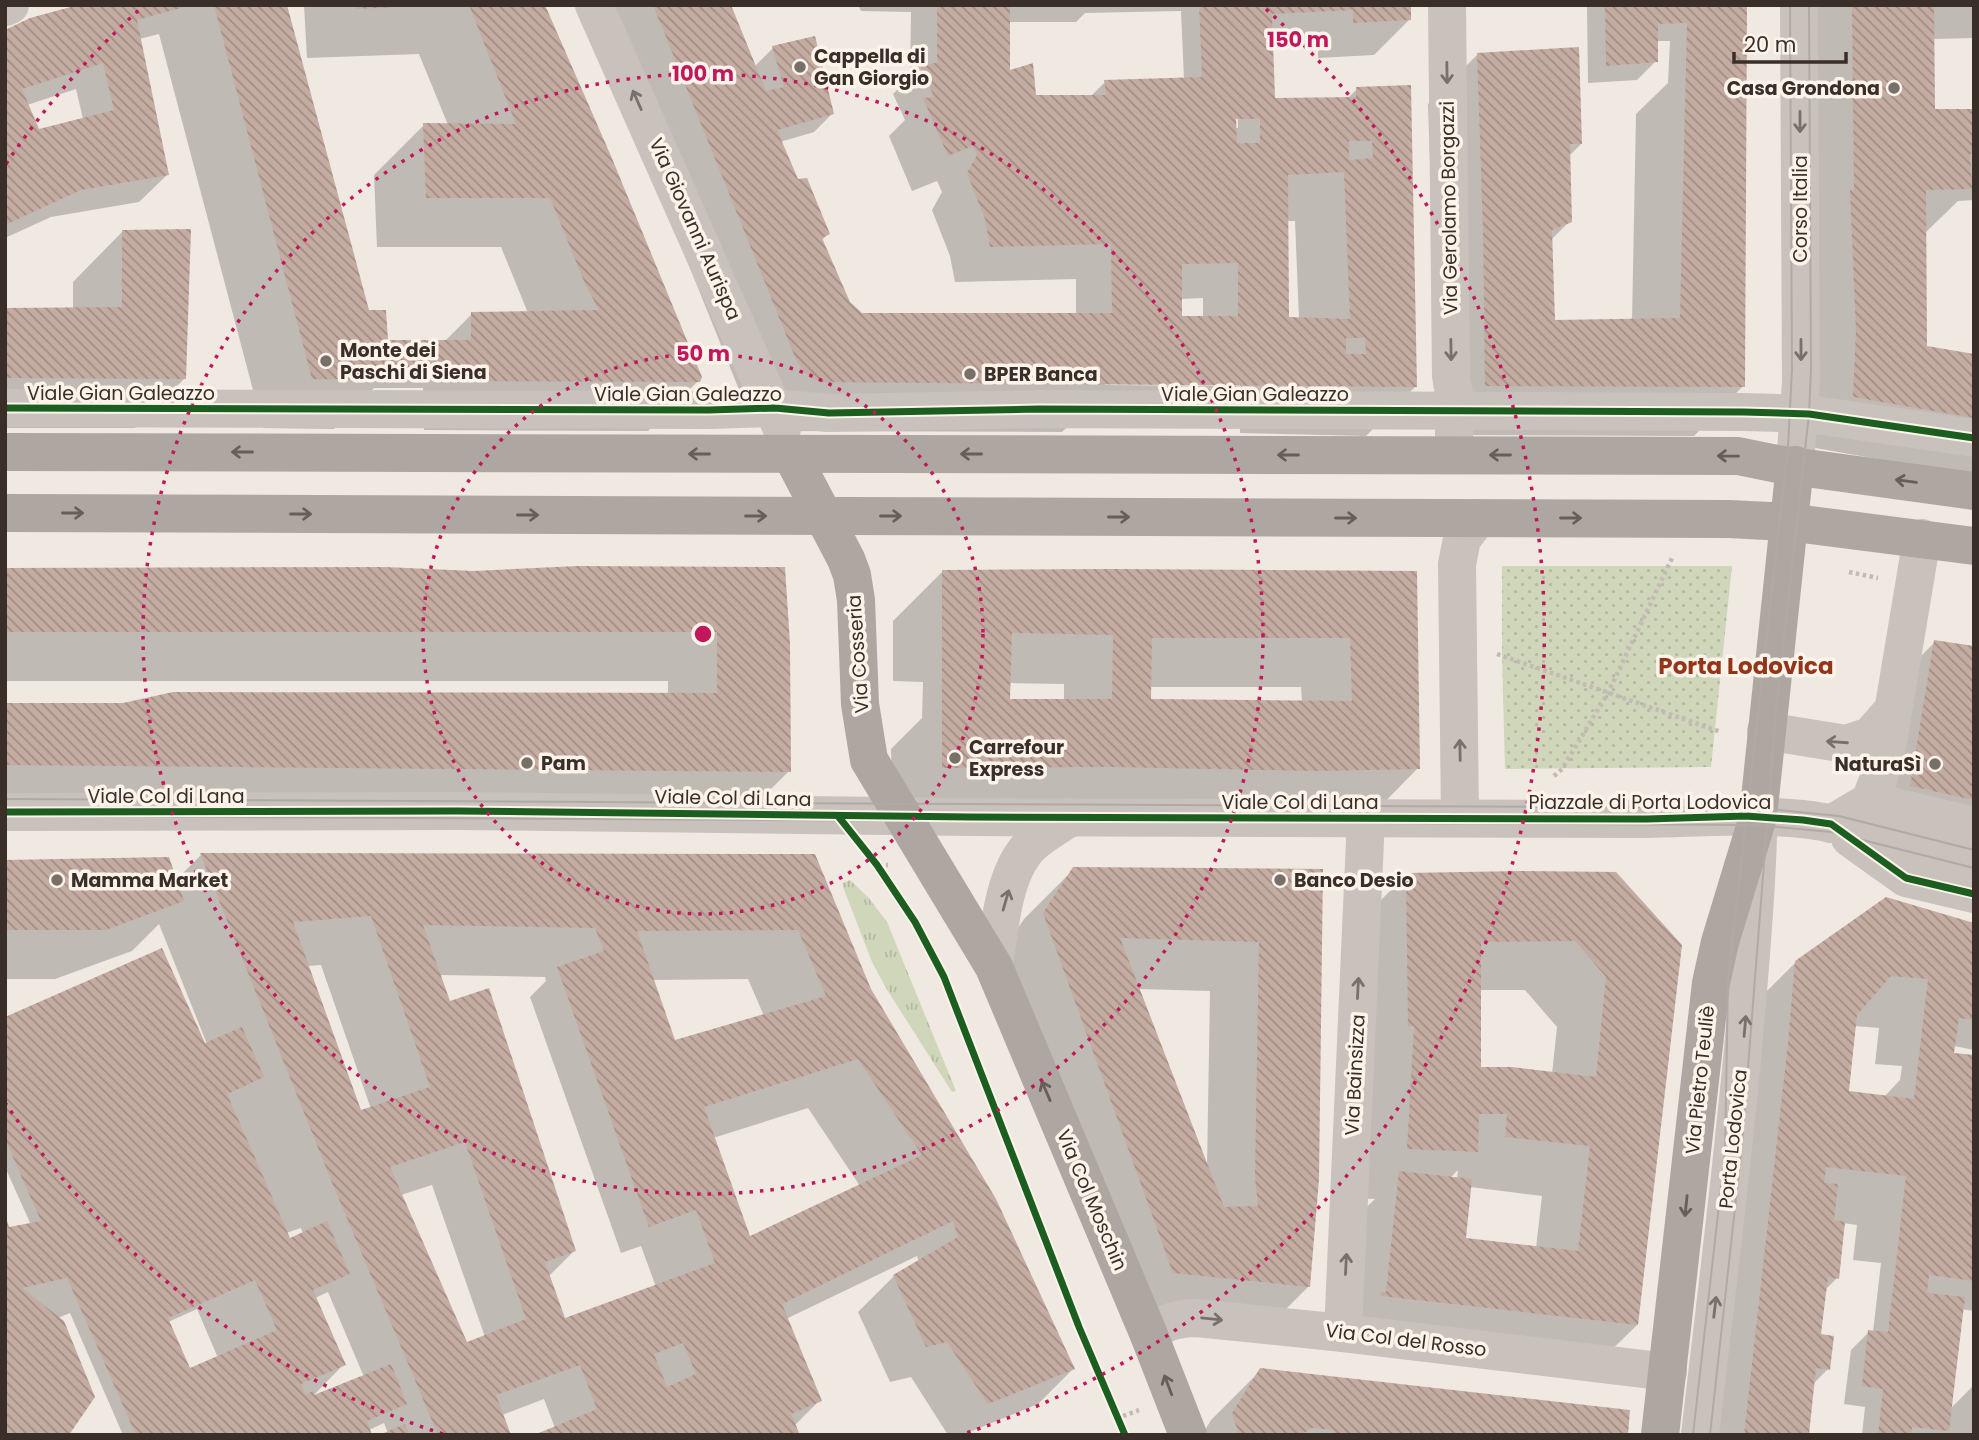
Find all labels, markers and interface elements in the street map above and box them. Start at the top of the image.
scale bar [1734,21,1846,65]
text: 150 m [1267,25,1329,54]
text: 20 m [1744,30,1797,59]
place label: Cappella di Gan Giorgio [814,43,929,92]
text: 100 m [672,59,734,88]
marker: Cappella di Gan Giorgio [792,59,808,75]
one-way arrow [1441,62,1454,85]
place label: Casa Grondona [1727,75,1880,102]
marker: Casa Grondona [1886,80,1902,96]
one-way arrow [630,89,643,111]
street label: Via Gerolamo Borgazzi [1434,101,1464,315]
one-way arrow [1793,111,1807,134]
street label: Via Giovanni Aurispa [643,134,747,324]
street label: Corso Italia [1787,155,1814,263]
place label: Monte dei Paschi di Siena [340,337,487,386]
one-way arrow [1444,338,1458,361]
one-way arrow [1794,338,1808,361]
text: 50 m [676,339,730,368]
marker: Monte dei Paschi di Siena [318,353,334,369]
place label: BPER Banca [984,361,1098,388]
marker: BPER Banca [962,366,978,382]
street label: Viale Gian Galeazzo [27,380,215,407]
street label: Viale Gian Galeazzo [594,381,782,408]
street label: Viale Gian Galeazzo [1161,381,1349,408]
one-way arrow [230,445,253,459]
one-way arrow [687,447,710,461]
one-way arrow [959,447,982,461]
one-way arrow [1277,448,1300,462]
one-way arrow [1489,448,1512,462]
one-way arrow [1717,449,1740,463]
one-way arrow [1895,475,1918,488]
one-way arrow [62,506,85,520]
one-way arrow [289,507,312,521]
one-way arrow [517,508,540,522]
one-way arrow [744,509,767,523]
one-way arrow [880,510,903,523]
one-way arrow [1107,510,1130,524]
one-way arrow [1335,511,1358,525]
one-way arrow [1559,512,1582,525]
street label: Via Cosseria [840,594,876,714]
centre of rings [691,622,715,646]
district label: Porta Lodovica [1658,650,1834,682]
place label: Carrefour Express [969,734,1064,783]
one-way arrow [1826,736,1849,749]
one-way arrow [1453,739,1466,762]
place label: Pam [541,750,586,777]
marker: Carrefour Express [947,750,963,766]
place label: NaturaSì [1834,751,1921,778]
marker: Pam [519,755,535,771]
marker: NaturaSì [1927,756,1943,772]
street label: Viale Col di Lana [87,783,245,810]
street label: Viale Col di Lana [654,783,812,813]
street label: Viale Col di Lana [1221,789,1379,816]
street label: Piazzale di Porta Lodovica [1529,789,1771,816]
place label: Mamma Market [71,867,228,894]
place label: Banco Desio [1294,867,1414,894]
marker: Mamma Market [49,872,65,888]
marker: Banco Desio [1272,872,1288,888]
one-way arrow [1000,889,1013,911]
one-way arrow [1352,977,1365,1000]
street label: Via Pietro Teuliè [1679,1004,1721,1156]
street label: Via Bainsizza [1338,1014,1372,1136]
one-way arrow [1738,1016,1751,1038]
street label: Porta Lodovica [1712,1068,1754,1210]
one-way arrow [1039,1081,1052,1103]
street label: Via Col Moschin [1050,1125,1134,1275]
one-way arrow [1679,1194,1692,1217]
one-way arrow [1340,1253,1353,1276]
one-way arrow [1709,1296,1722,1319]
one-way arrow [1201,1313,1223,1326]
street label: Via Col del Rosso [1324,1317,1488,1363]
one-way arrow [1161,1374,1173,1396]

